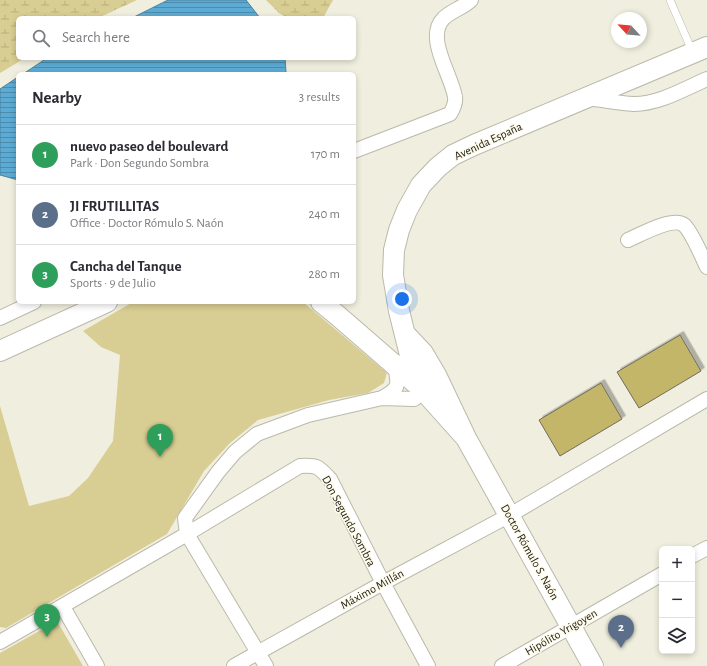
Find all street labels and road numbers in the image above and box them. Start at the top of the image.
street label: Avenida España [452,120,524,162]
street label: Don Segundo Sombra [320,474,378,569]
street label: Doctor Rómulo S. Naón [499,502,561,602]
street label: Máximo Millán [338,567,406,611]
street label: Hipólito Yrigoyen [523,607,600,658]

